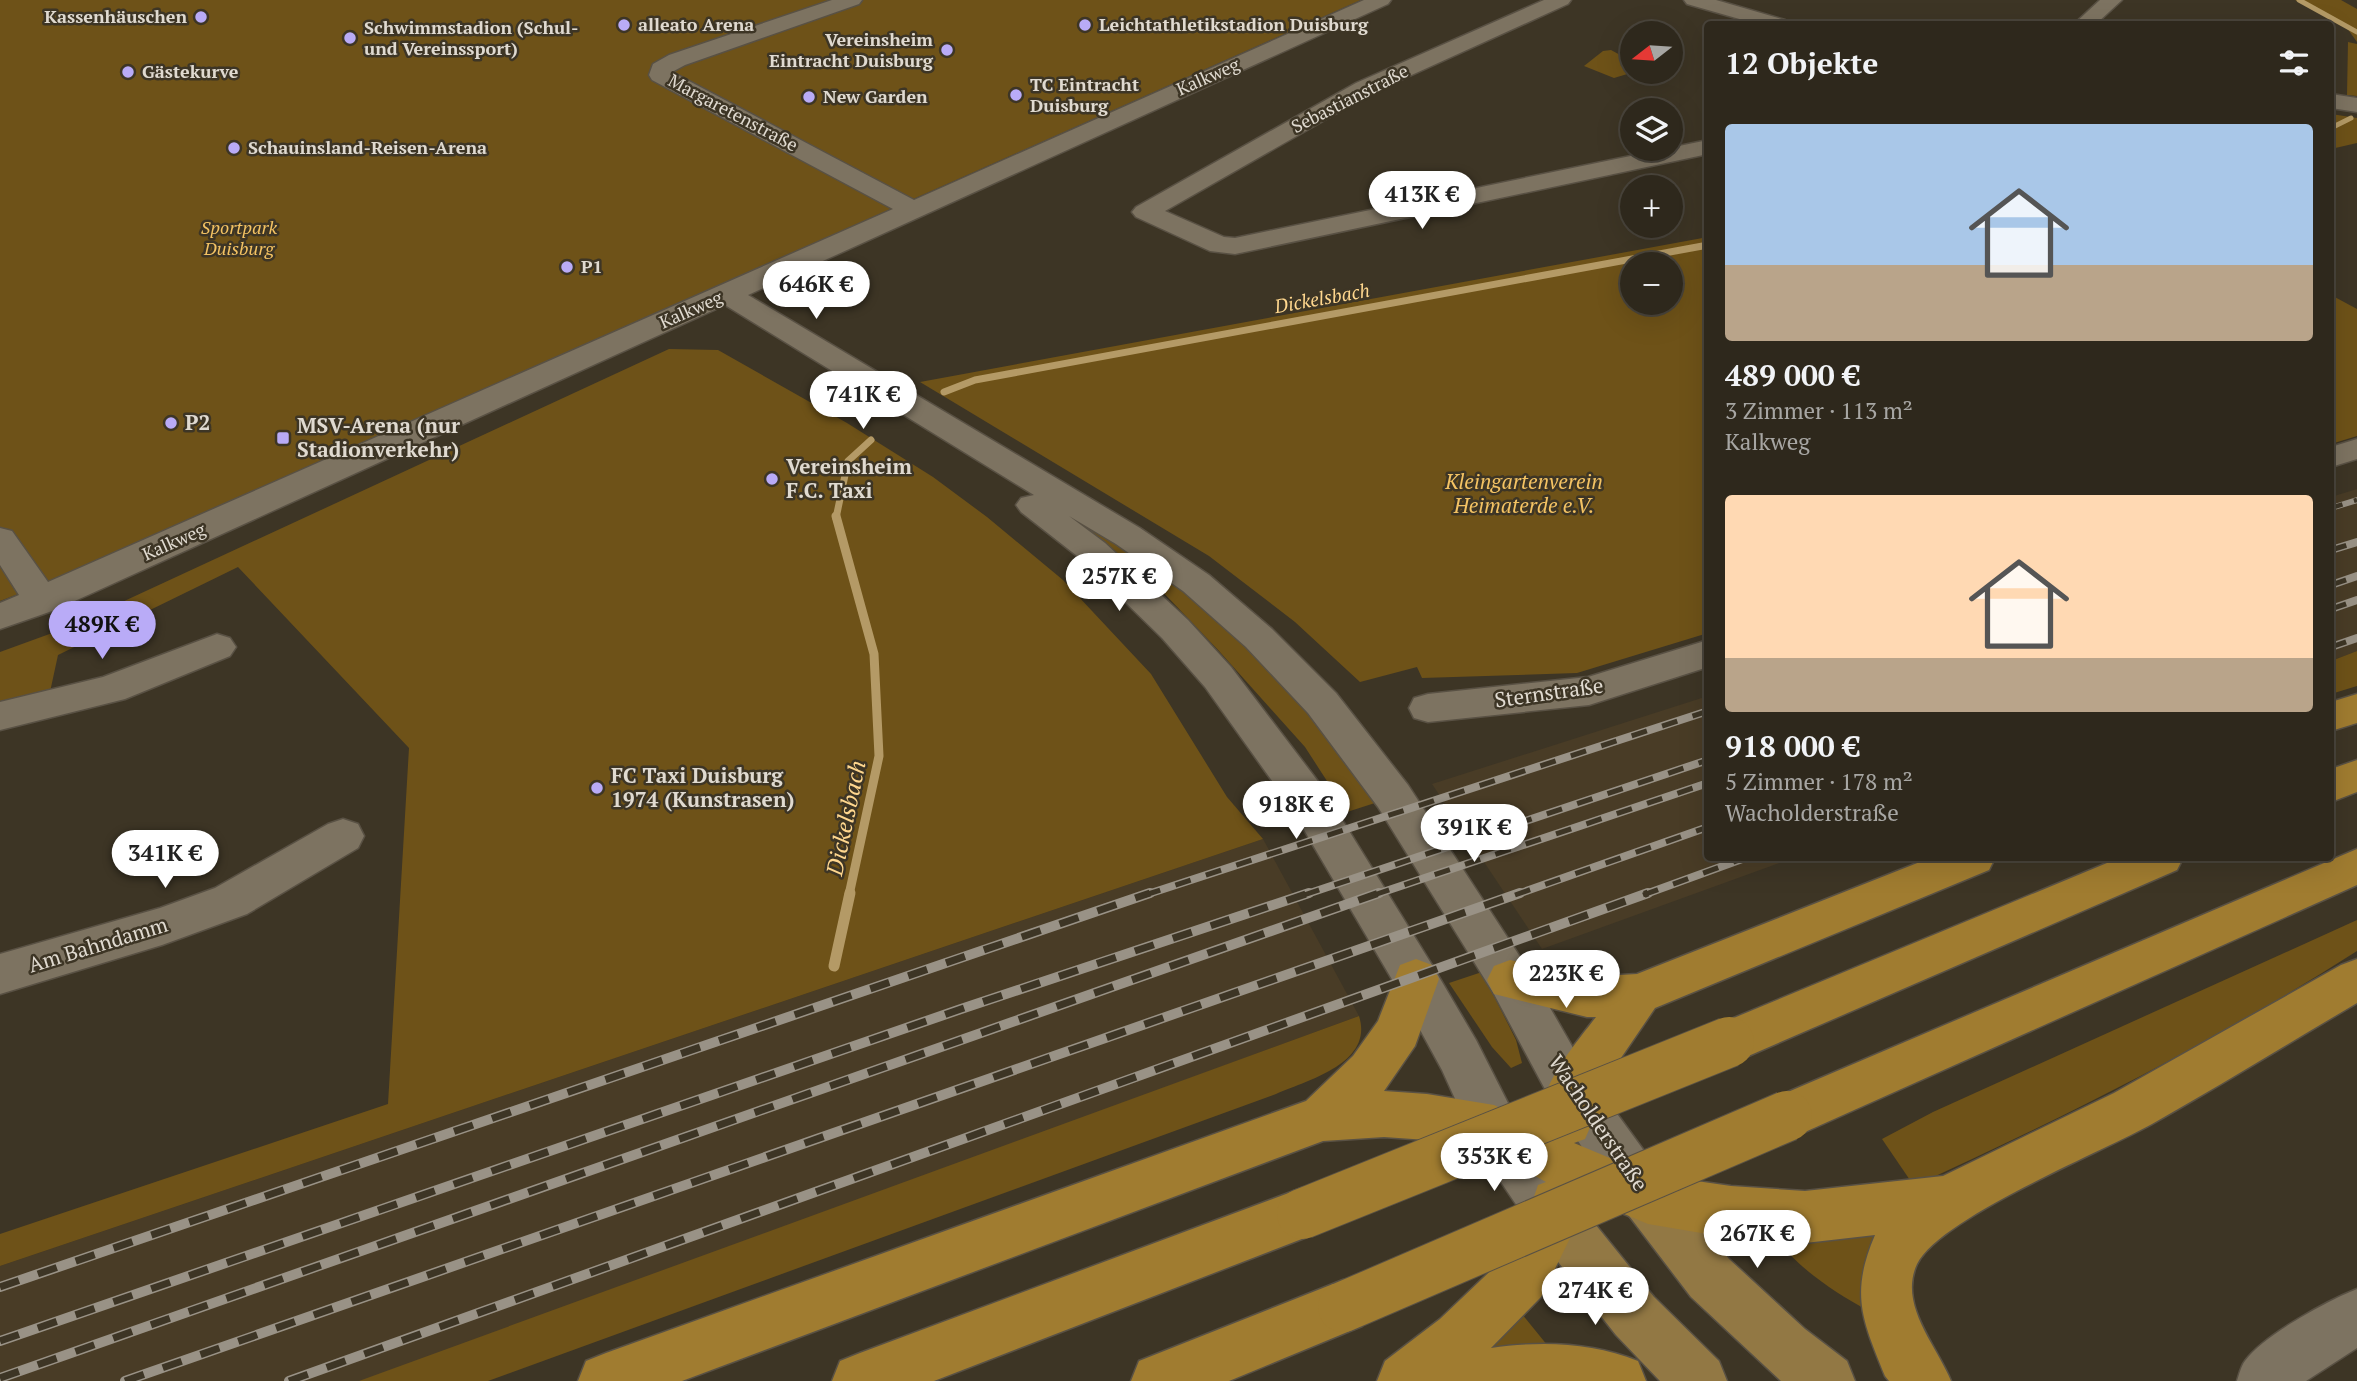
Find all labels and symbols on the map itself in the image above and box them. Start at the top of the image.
place label: Kassenhäuschen [44,4,187,28]
marker: Kassenhäuschen [193,9,209,25]
place label: alleato Arena [638,12,754,36]
place label: Leichtathletikstadion Duisburg [1099,12,1369,36]
place label: Schwimmstadion (Schul- und Vereinssport) [364,15,579,60]
marker: alleato Arena [616,17,632,33]
marker: Leichtathletikstadion Duisburg [1077,17,1093,33]
north arrow [1620,21,1684,84]
place label: Vereinsheim Eintracht Duisburg [769,27,934,72]
marker: Schwimmstadion (Schul- und Vereinssport) [342,30,358,46]
marker: Vereinsheim Eintracht Duisburg [939,42,955,58]
street label: Kalkweg [1172,51,1243,101]
street label: Sebastianstraße [1287,58,1412,138]
place label: Gästekurve [142,59,239,83]
marker: Gästekurve [120,64,136,80]
street label: Margaretenstraße [664,68,802,156]
place label: TC Eintracht Duisburg [1030,72,1139,117]
place label: New Garden [823,84,928,108]
marker: TC Eintracht Duisburg [1008,87,1024,103]
marker: New Garden [801,89,817,105]
place label: Schauinsland-Reisen-Arena [248,135,487,159]
marker: Schauinsland-Reisen-Arena [226,140,242,156]
pin: 413K € [1365,172,1479,231]
park label: Sportpark Duisburg [201,215,278,260]
place label: P1 [581,254,603,278]
marker: P1 [559,259,575,275]
pin: 646K € [759,262,873,321]
water label: Dickelsbach [1271,277,1372,318]
street label: Kalkweg [655,284,726,334]
pin: 741K € [806,372,920,431]
place label: P2 [185,408,210,436]
place label: MSV-Arena (nur Stadionverkehr) [297,411,460,463]
marker: P2 [163,415,179,431]
marker: MSV-Arena (nur Stadionverkehr) [275,430,291,446]
place label: Vereinsheim F.C. Taxi [786,452,913,504]
park label: Kleingartenverein Heimaterde e.V. [1444,467,1603,519]
marker: Vereinsheim F.C. Taxi [764,471,780,487]
street label: Kalkweg [138,516,209,566]
pin: 257K € [1062,554,1176,613]
pin: 489K € [45,602,159,661]
street label: Sternstraße [1493,671,1605,714]
water label: Dickelsbach [818,758,873,879]
place label: FC Taxi Duisburg 1974 (Kunstrasen) [611,761,794,813]
marker: FC Taxi Duisburg 1974 (Kunstrasen) [589,780,605,796]
pin: 918K € [1239,782,1353,841]
pin: 391K € [1417,804,1531,864]
pin: 341K € [108,830,222,890]
street label: Am Bahndamm [25,910,171,979]
pin: 223K € [1509,950,1623,1010]
street label: Wacholderstraße [1543,1049,1655,1196]
pin: 353K € [1437,1134,1551,1193]
pin: 267K € [1700,1210,1814,1270]
pin: 274K € [1538,1268,1652,1327]

